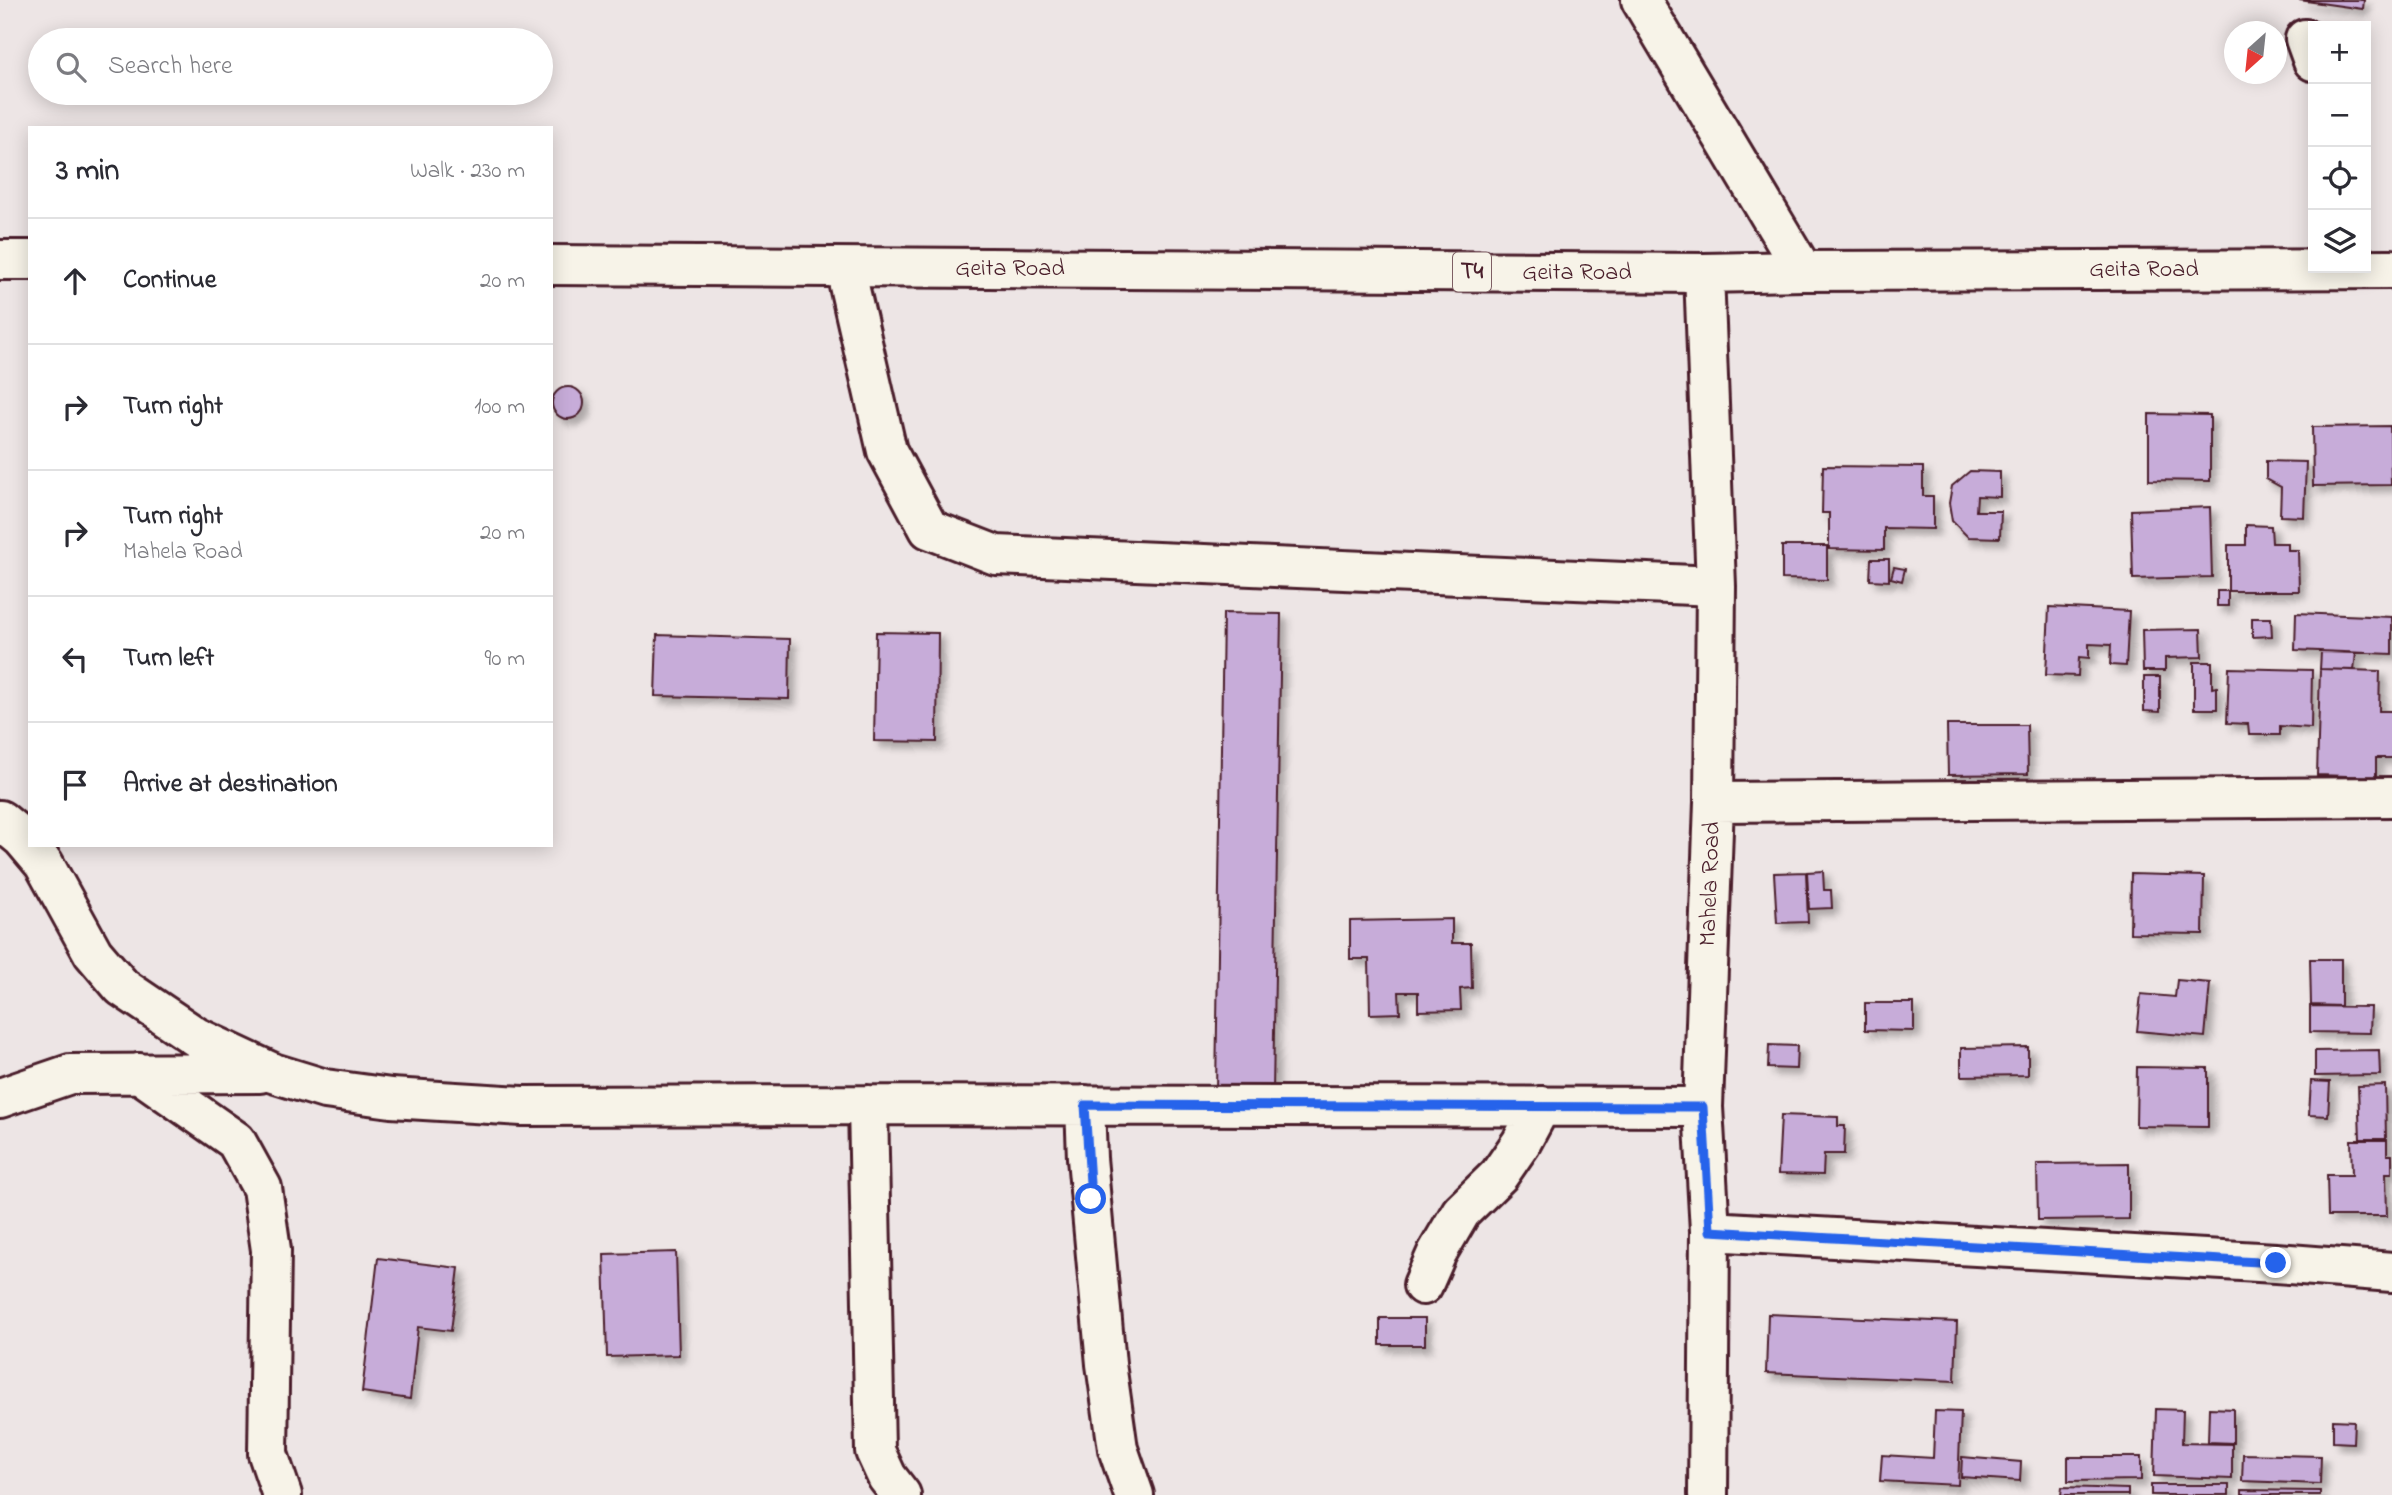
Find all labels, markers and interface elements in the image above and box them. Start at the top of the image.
north arrow [2224,21,2287,84]
map controls [2308,21,2371,273]
button: + [2308,21,2371,84]
search box [28,28,553,105]
icon: search [52,48,90,86]
text: Search here [108,48,233,86]
button: − [2308,84,2371,147]
button: locate [2308,147,2371,210]
text: 3 min [56,150,119,194]
text: Walk · 230 m [410,155,525,188]
button: layers [2308,210,2371,273]
street label: Geita Road [955,252,1065,287]
road number: T4 [1453,252,1491,292]
street label: Geita Road [2089,253,2199,288]
street label: Geita Road [1522,256,1632,291]
icon: ahead [56,262,94,300]
text: Continue [123,262,216,300]
text: 20 m [480,265,525,298]
icon: right [56,388,94,426]
text: Turn right [123,388,223,426]
text: 100 m [474,391,525,424]
text: Turn right [123,498,223,536]
icon: right [56,514,94,552]
text: 20 m [480,517,525,550]
text: Mahela Road [123,536,243,569]
icon: left [56,640,94,678]
text: Turn left [123,640,214,678]
text: 90 m [485,643,525,676]
icon: arrive [56,766,94,804]
text: Arrive at destination [123,766,338,804]
street label: Mahela Road [1691,820,1731,947]
route start [1075,1183,1106,1214]
route end [2260,1247,2291,1278]

